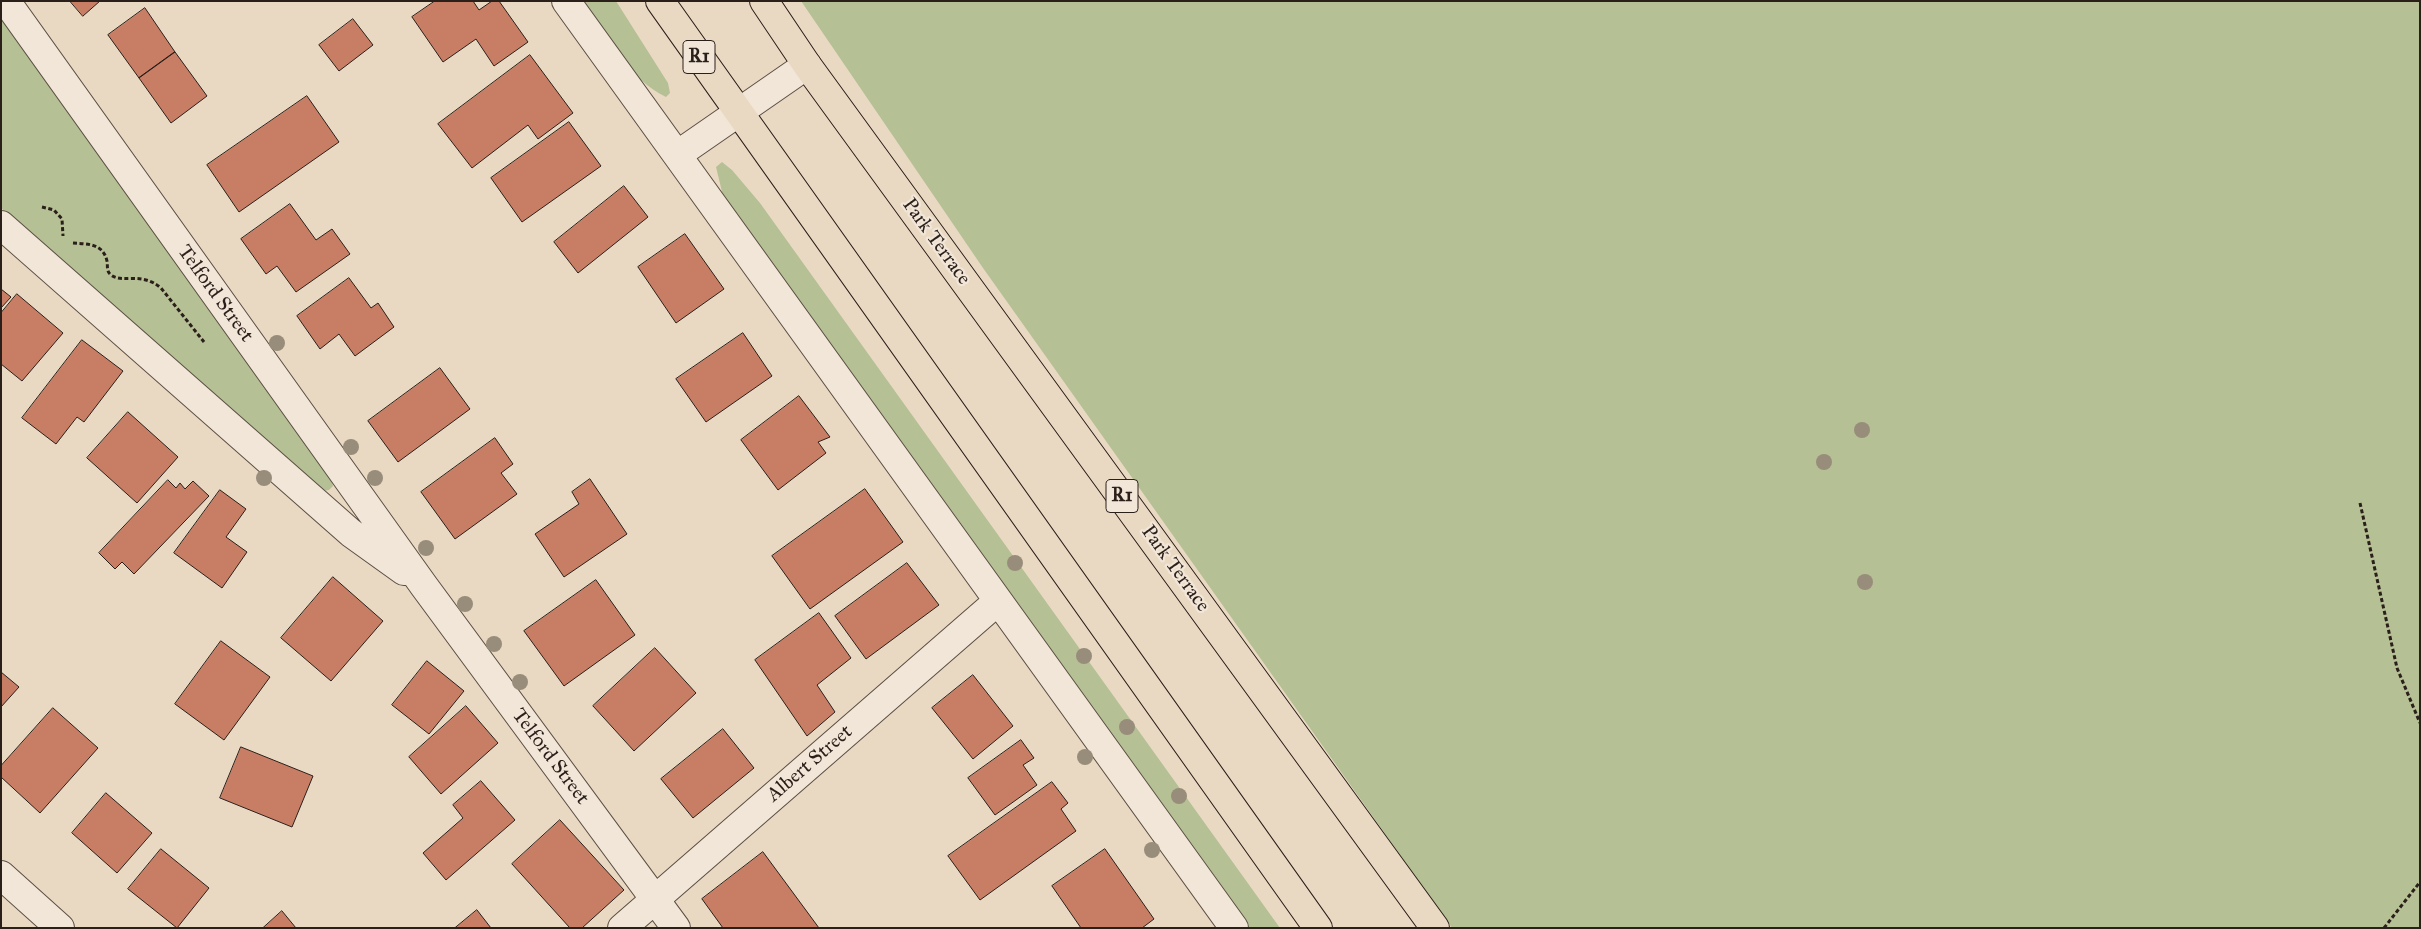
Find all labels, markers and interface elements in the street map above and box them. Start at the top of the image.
road number: R1 [683,41,715,74]
street label: Park Terrace [897,194,975,290]
street label: Telford Street [172,241,258,347]
road number: R1 [1106,480,1138,512]
street label: Park Terrace [1136,521,1214,617]
street label: Telford Street [506,704,594,810]
street label: Albert Street [762,720,858,808]

